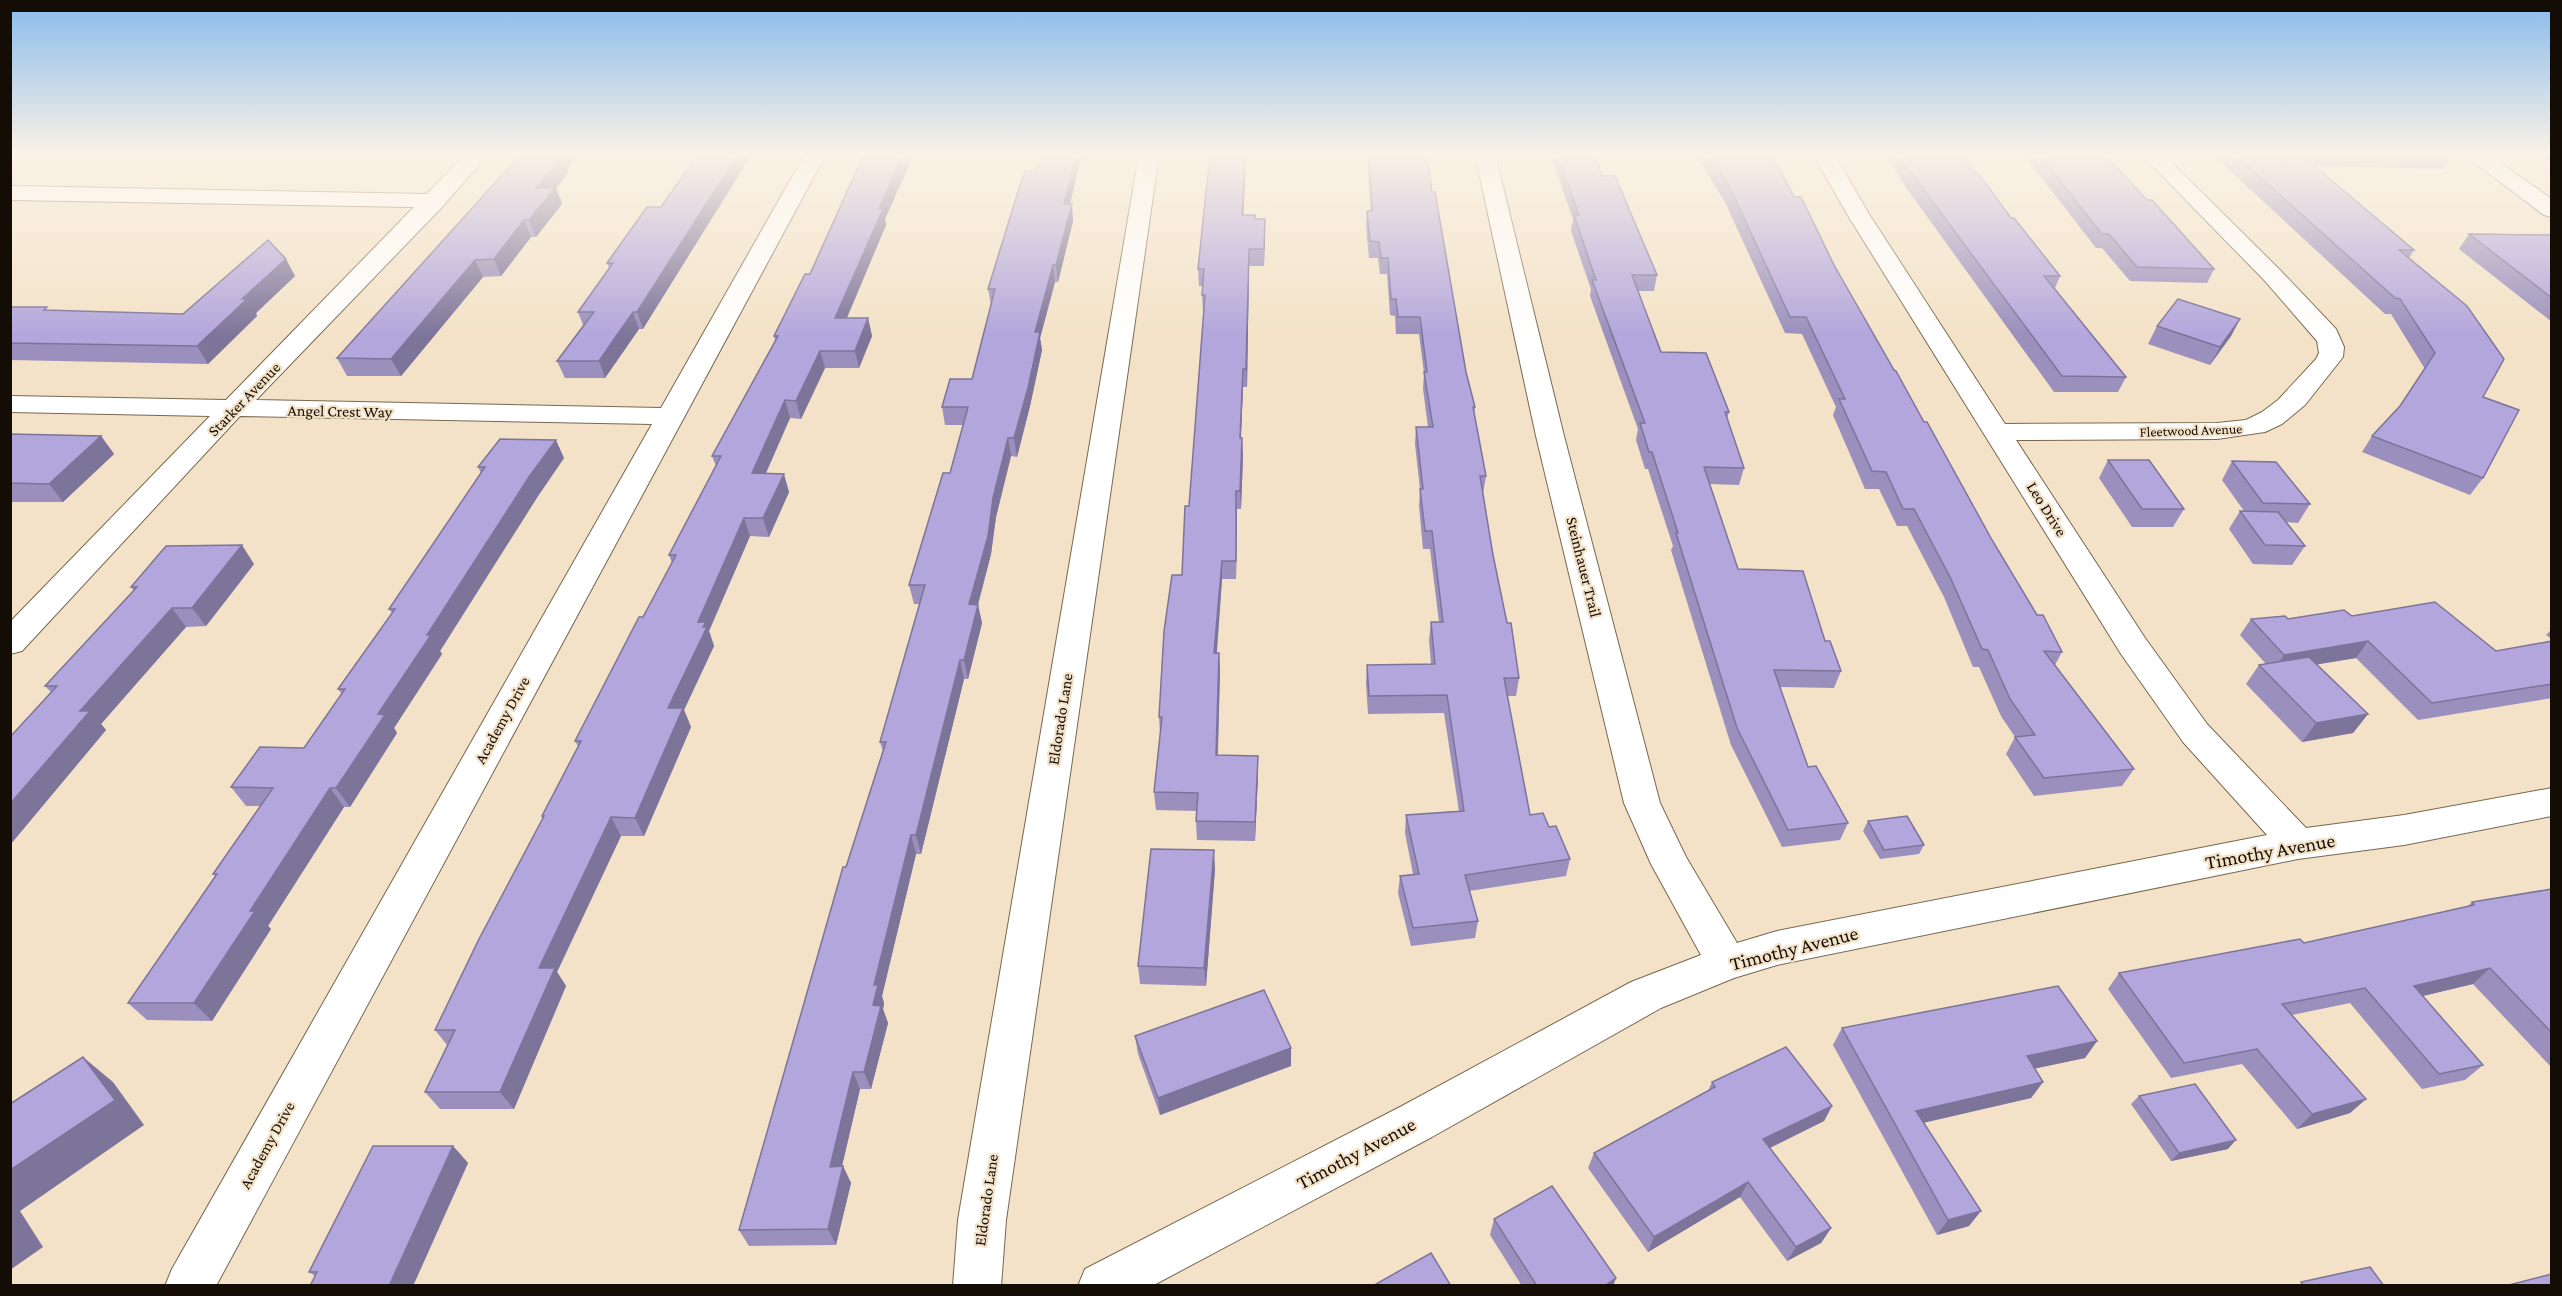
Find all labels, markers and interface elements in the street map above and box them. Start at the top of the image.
street label: Starker Avenue [205,359,283,439]
street label: Angel Crest Way [288,402,393,421]
street label: Fleetwood Avenue [2139,420,2243,440]
street label: Leo Drive [2024,479,2070,539]
street label: Steinhauer Trail [1563,515,1605,619]
street label: Eldorado Lane [1044,672,1076,766]
street label: Academy Drive [471,674,534,767]
street label: Timothy Avenue [2203,829,2337,874]
street label: Timothy Avenue [1728,921,1861,976]
street label: Academy Drive [236,1099,299,1192]
street label: Timothy Avenue [1293,1112,1420,1194]
street label: Eldorado Lane [971,1153,1001,1247]

